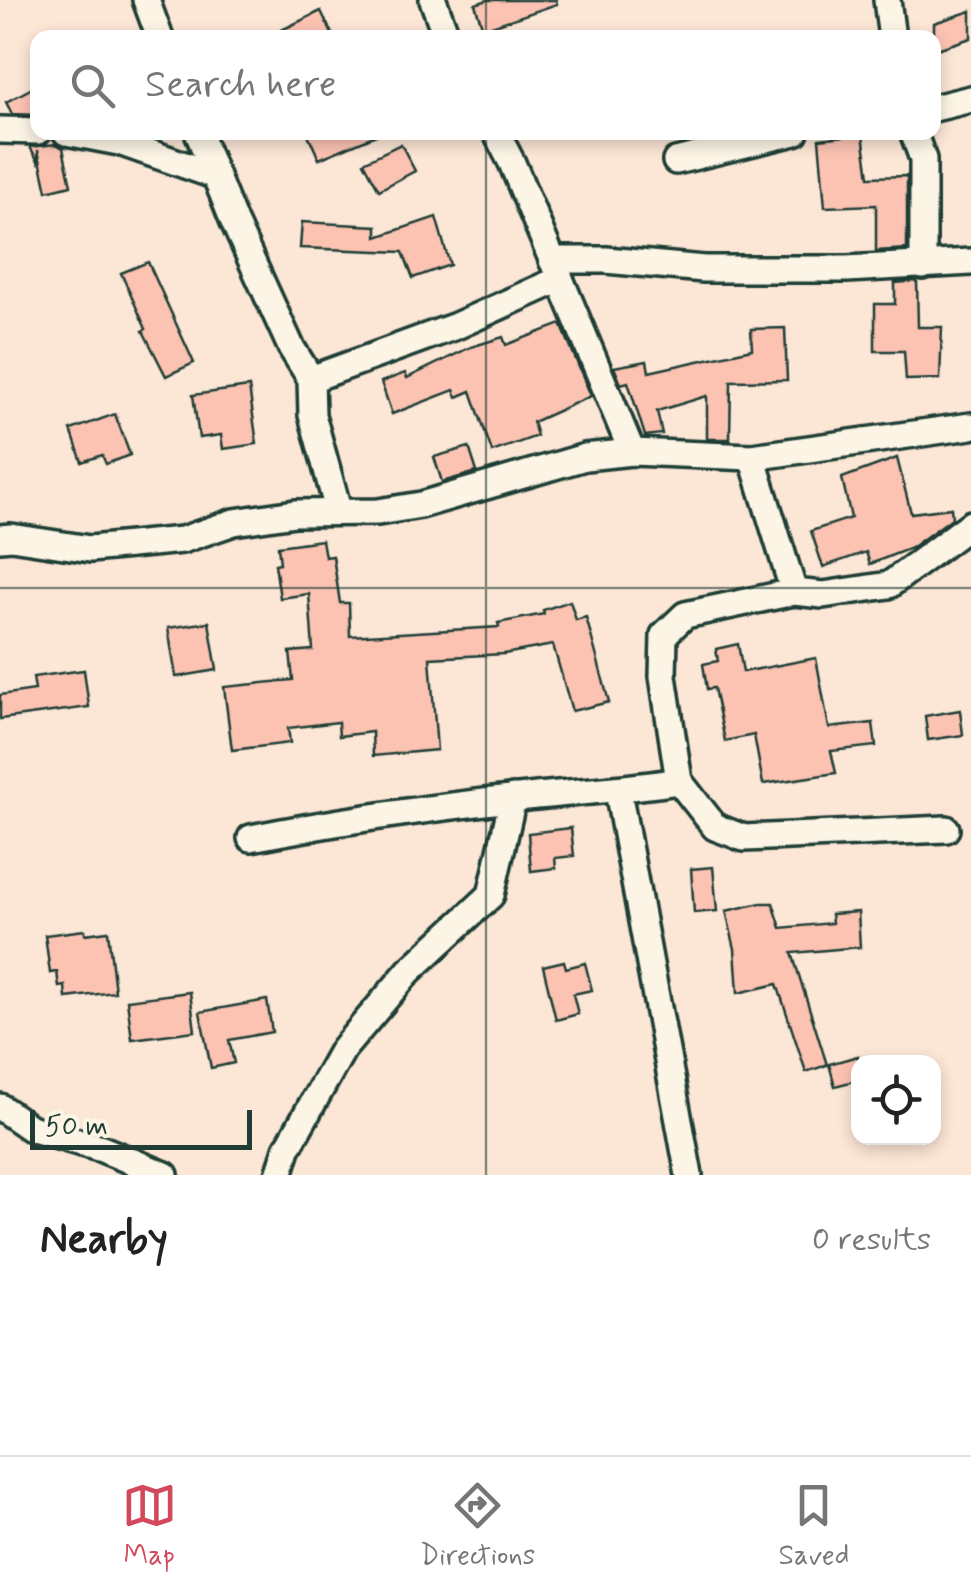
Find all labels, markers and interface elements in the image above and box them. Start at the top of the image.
search box [30,30,941,140]
icon: search [65,58,120,113]
text: Search here [145,61,336,110]
map controls [851,1055,941,1145]
button: locate [851,1055,941,1145]
scale bar [30,1105,252,1150]
text: 50 m [45,1109,108,1146]
text: Nearby [40,1213,168,1268]
text: 0 results [812,1219,931,1261]
tab: Map [122,1478,177,1575]
tab: Directions [420,1478,535,1575]
tab: Saved [779,1478,849,1575]

